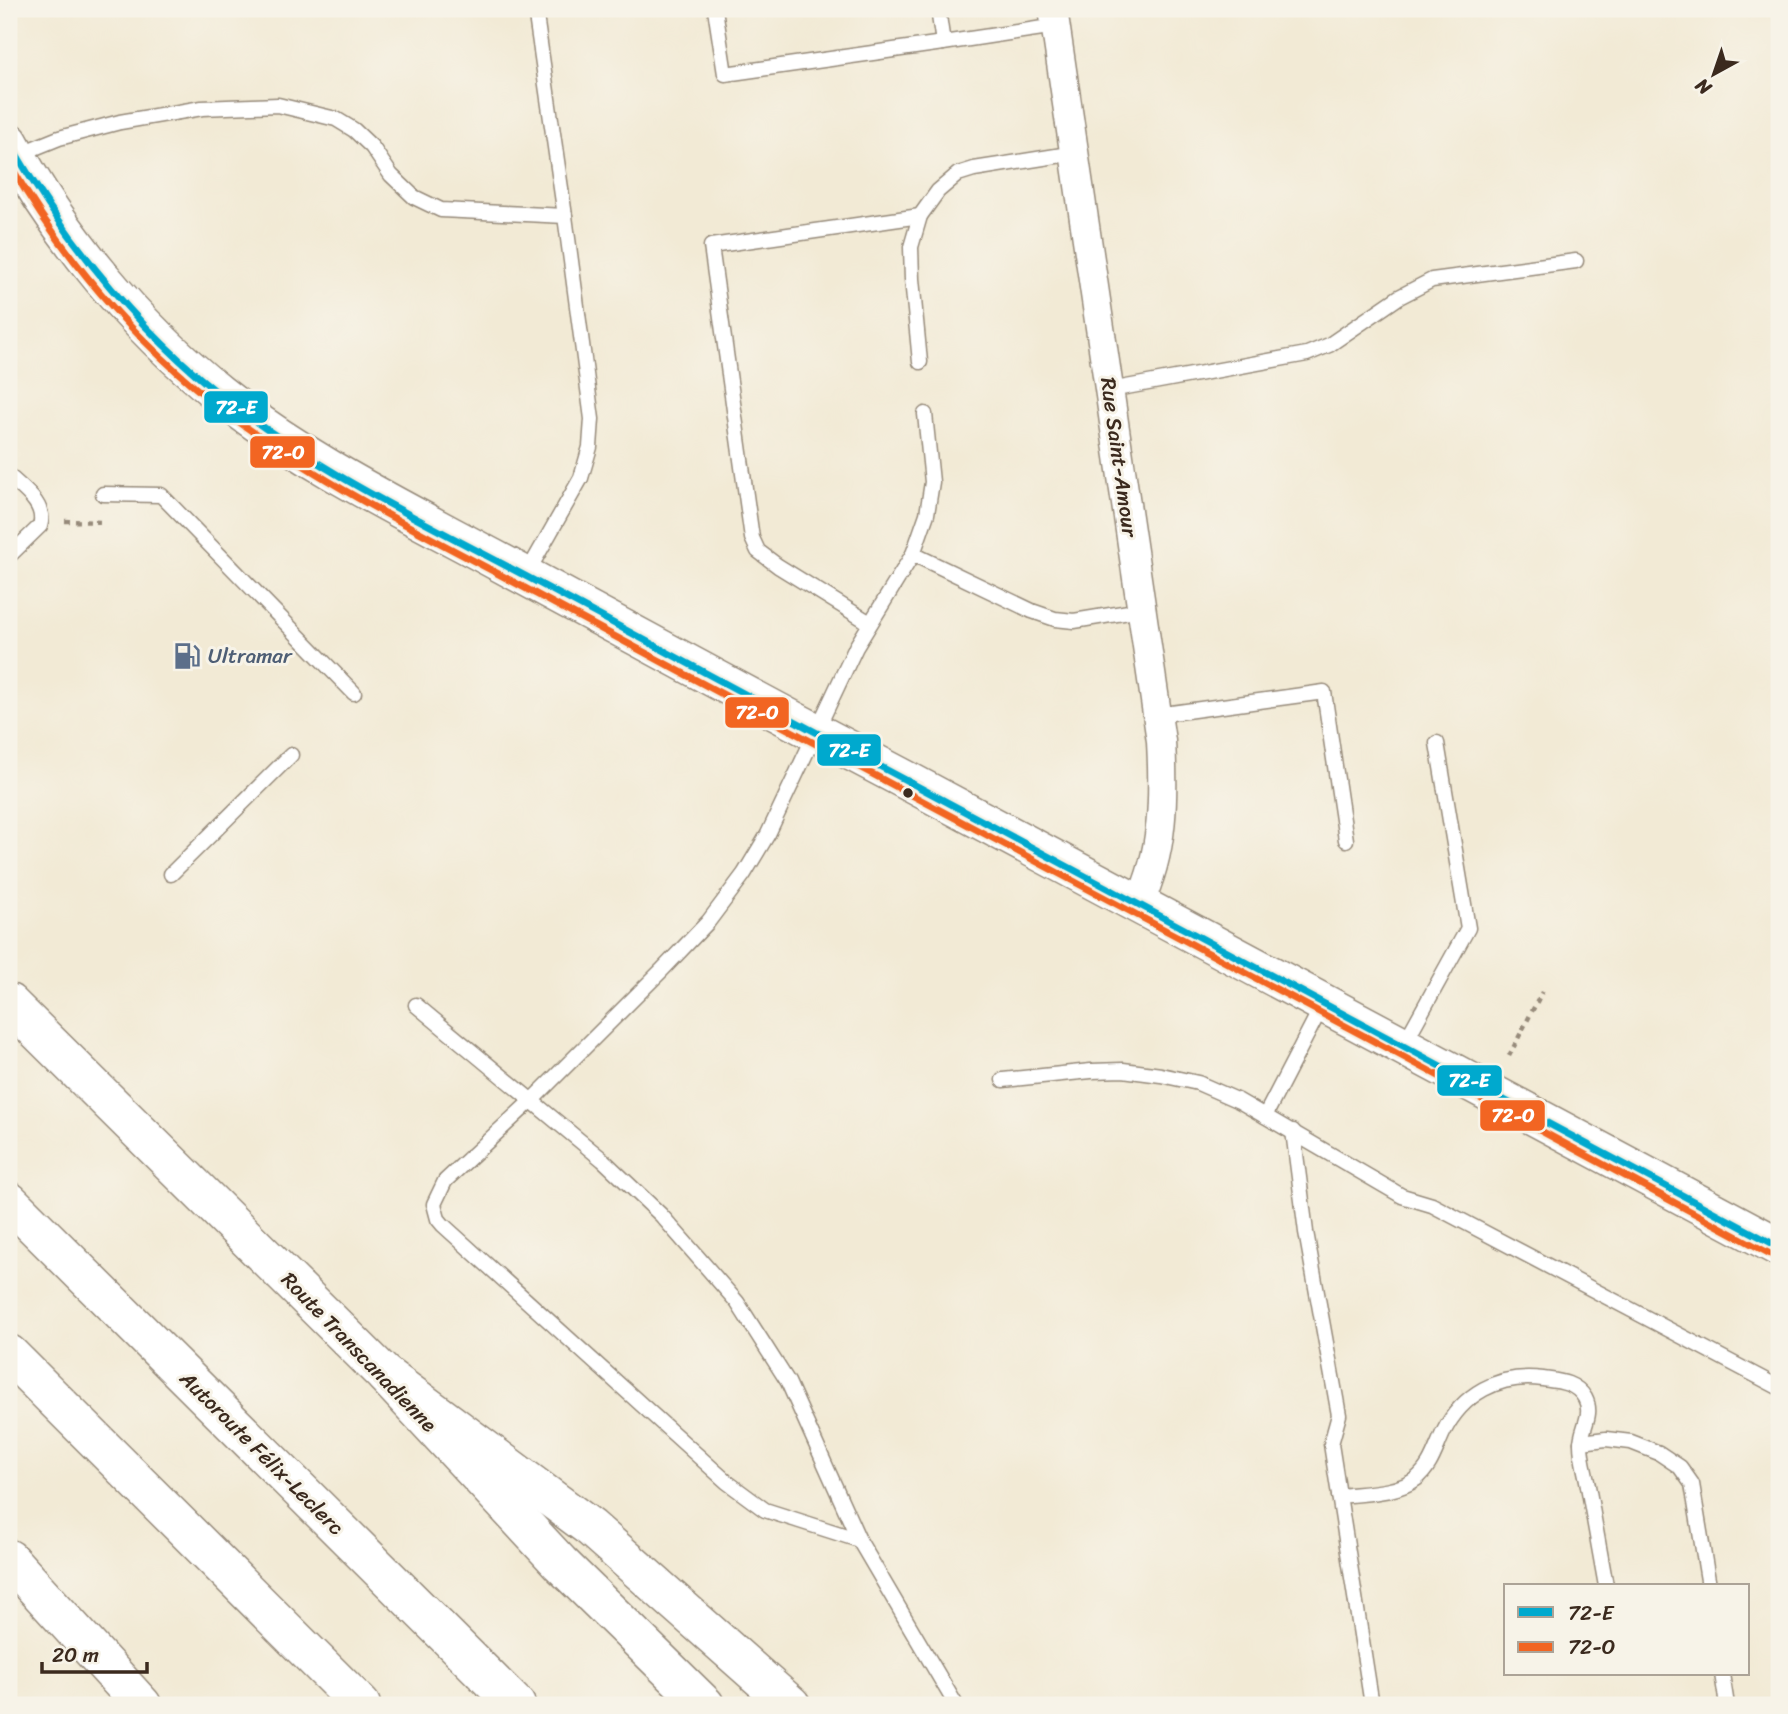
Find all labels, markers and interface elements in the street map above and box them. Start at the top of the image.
north arrow [1680,38,1750,108]
text: N [1687,69,1720,104]
street label: Rue Saint-Amour [1089,375,1149,540]
line badge: 72-E [203,390,269,424]
text: 72-E [215,391,258,424]
line badge: 72-O [249,435,316,469]
text: 72-O [262,436,304,469]
place label: Ultramar [208,637,293,675]
fuel station icon: Ultramar [172,641,202,671]
line badge: 72-O [724,696,790,729]
text: 72-O [736,696,778,729]
line badge: 72-E [816,733,882,767]
text: 72-E [828,734,871,767]
unlabelled marker [901,786,915,800]
line badge: 72-E [1436,1064,1503,1097]
text: 72-E [1448,1064,1491,1097]
line badge: 72-O [1479,1099,1546,1132]
text: 72-O [1492,1099,1534,1132]
street label: Route Transcanadienne [272,1262,446,1442]
street label: Autoroute Félix-Leclerc [170,1361,354,1545]
legend [1504,1584,1750,1676]
text: 72-E [1568,1594,1615,1632]
text: 72-O [1568,1628,1615,1666]
scale bar [42,1630,147,1674]
text: 20 m [52,1636,99,1674]

